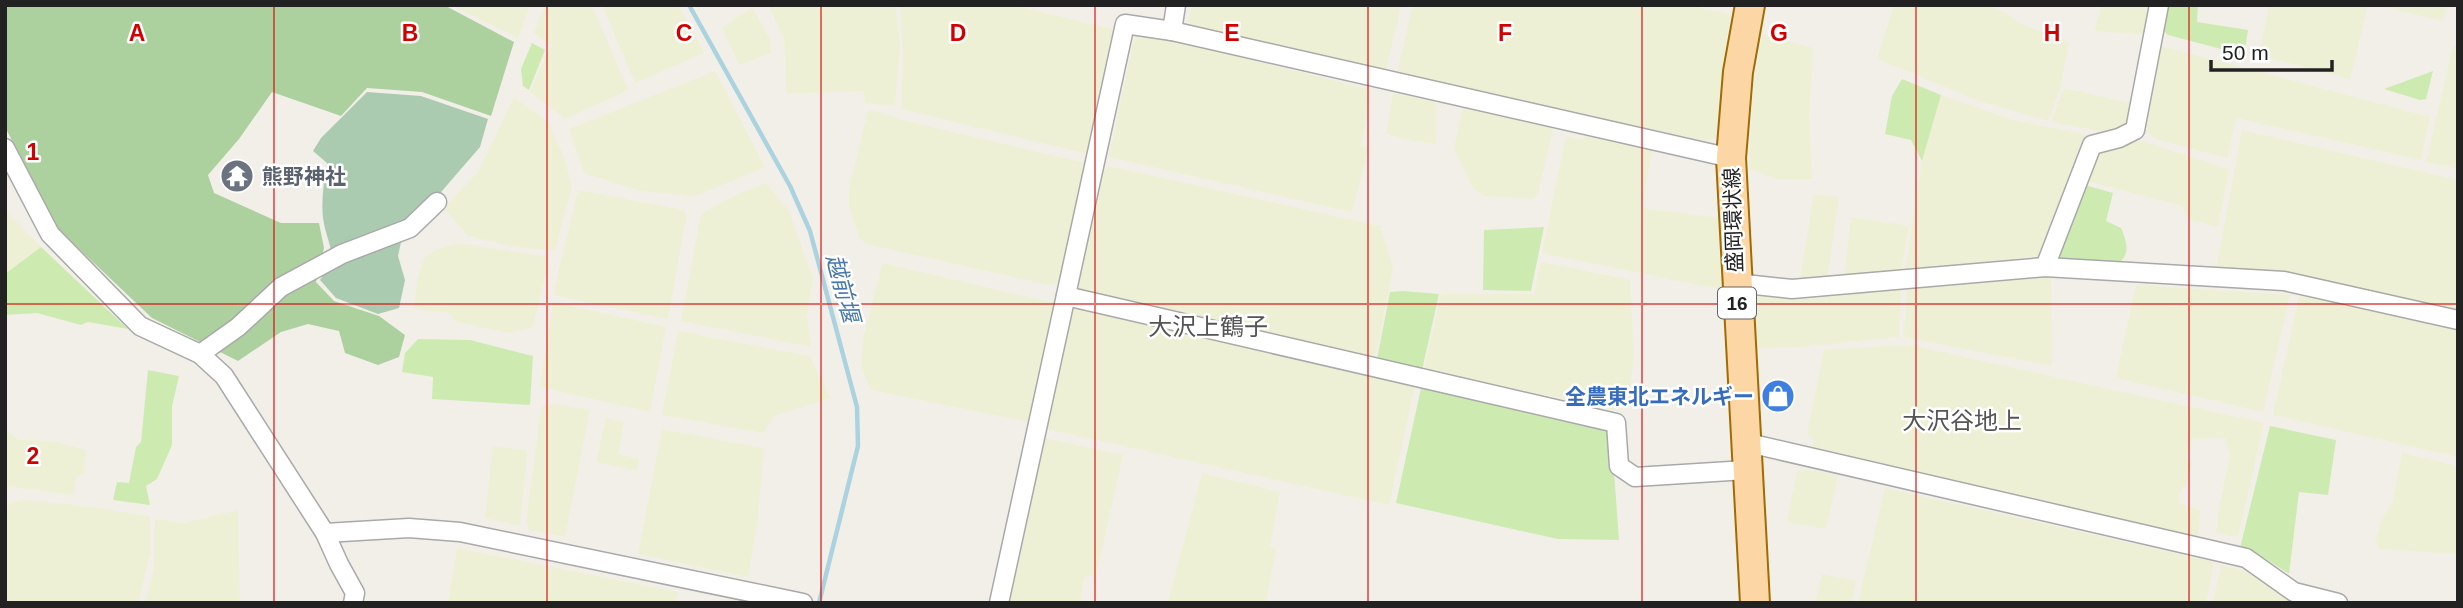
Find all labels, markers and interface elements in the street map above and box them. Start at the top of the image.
text: A [129,20,145,46]
text: B [402,20,418,46]
text: C [676,20,692,46]
text: D [950,20,966,46]
text: E [1224,20,1240,46]
text: F [1498,20,1512,46]
text: G [1770,20,1788,46]
text: H [2044,20,2060,46]
scale bar [2211,28,2332,72]
text: 50 m [2222,41,2269,64]
text: 1 [27,139,40,165]
temple icon: 熊野神社 [218,157,256,195]
place label: 熊野神社 [262,165,346,188]
street label: 盛岡環状線 [1720,167,1746,273]
water label: 越前堰 [822,251,866,329]
road number: 16 [1718,288,1756,318]
district label: 大沢上鶴子 [1148,313,1268,340]
shop icon: 全農東北エネルギー [1759,377,1797,415]
place label: 全農東北エネルギー [1565,385,1754,408]
district label: 大沢谷地上 [1902,407,2022,434]
text: 2 [27,443,39,469]

